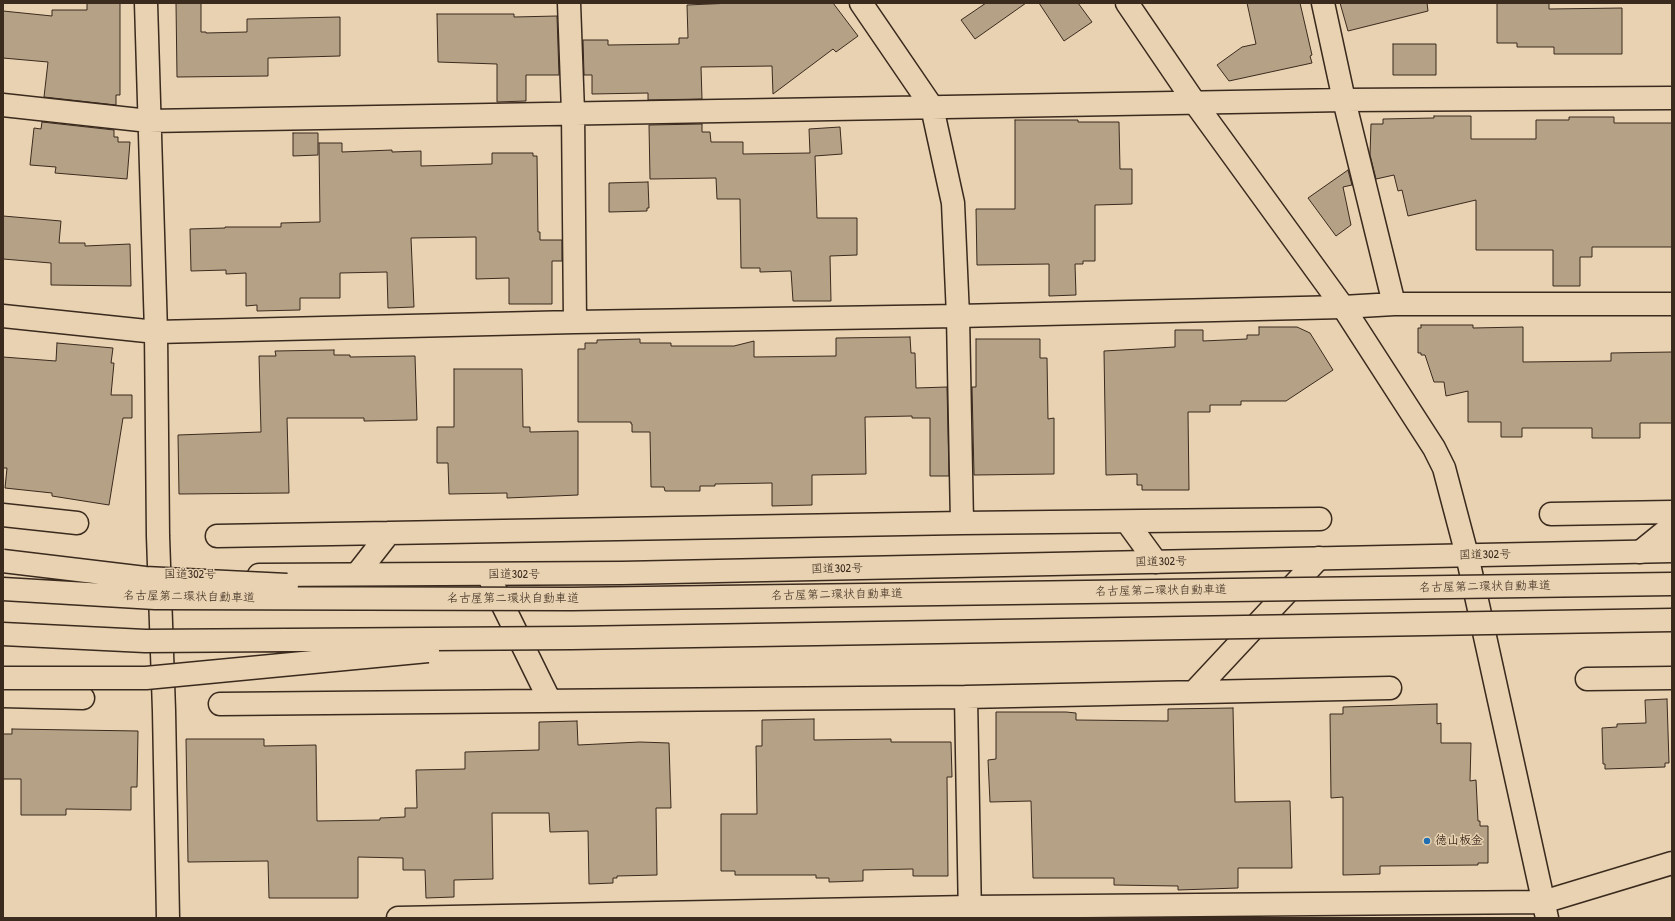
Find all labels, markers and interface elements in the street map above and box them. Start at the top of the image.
street label: 国道302号 [1459,547,1511,563]
street label: 国道302号 [1135,554,1187,570]
street label: 国道302号 [811,561,863,577]
street label: 国道302号 [164,568,216,582]
street label: 国道302号 [488,568,540,582]
street label: 名古屋第二環状自動車道 [1419,579,1551,595]
street label: 名古屋第二環状自動車道 [1095,583,1227,599]
street label: 名古屋第二環状自動車道 [771,587,903,603]
street label: 名古屋第二環状自動車道 [123,589,255,605]
street label: 名古屋第二環状自動車道 [447,592,579,606]
place label: 徳山板金 [1435,834,1483,848]
marker: 徳山板金 [1422,836,1432,846]

